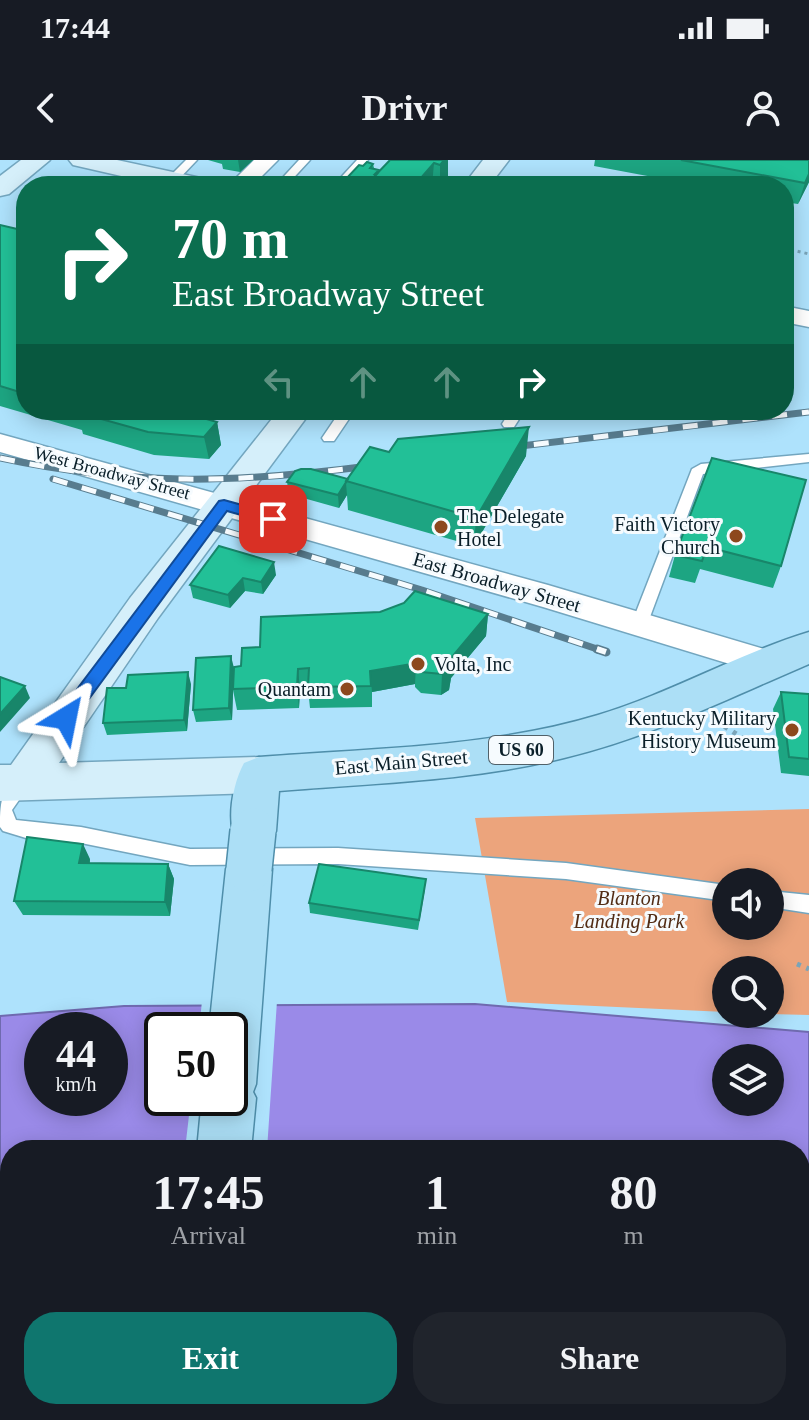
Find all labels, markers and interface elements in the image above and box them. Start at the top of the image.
text: 17:44 [40,11,110,44]
icon: back [24,86,68,130]
icon: person [741,86,785,130]
text: Drivr [362,88,447,128]
icon: right [40,208,144,312]
text: 70 m [172,208,289,270]
text: East Broadway Street [172,274,484,314]
icon: left [257,360,301,404]
icon: ahead [341,360,385,404]
icon: ahead [425,360,469,404]
icon: right [509,360,553,404]
street label: West Broadway Street [32,443,192,503]
pin [239,485,307,553]
icon: arrive [251,497,295,541]
place label: The Delegate Hotel [457,505,564,550]
place label: Faith Victory Church [614,513,720,558]
marker: The Delegate Hotel [432,518,450,536]
marker: Faith Victory Church [727,527,745,545]
street label: East Broadway Street [410,548,584,618]
place label: Volta, Inc [434,653,512,675]
marker: Volta, Inc [409,655,427,673]
position arrow [24,676,108,760]
place label: Quantam [258,678,331,700]
marker: Quantam [338,680,356,698]
place label: Kentucky Military History Museum [628,707,776,753]
marker: Kentucky Military History Museum [783,721,801,739]
road number: US 60 [489,736,553,764]
street label: East Main Street [334,745,469,779]
map controls [712,868,784,1116]
button: sound [712,868,784,940]
park label: Blanton Landing Park [573,887,685,933]
button: search [712,956,784,1028]
speed limit sign: 50 [144,1012,248,1116]
text: 44 [56,1031,96,1076]
button: layers [712,1044,784,1116]
text: km/h [55,1073,97,1095]
text: 17:45 [152,1166,264,1219]
text: 1 [425,1166,449,1219]
text: 80 [610,1166,658,1219]
text: Arrival [171,1221,246,1250]
text: min [417,1221,457,1250]
text: m [623,1221,644,1250]
button: Exit [24,1312,397,1404]
button: Share [413,1312,786,1404]

